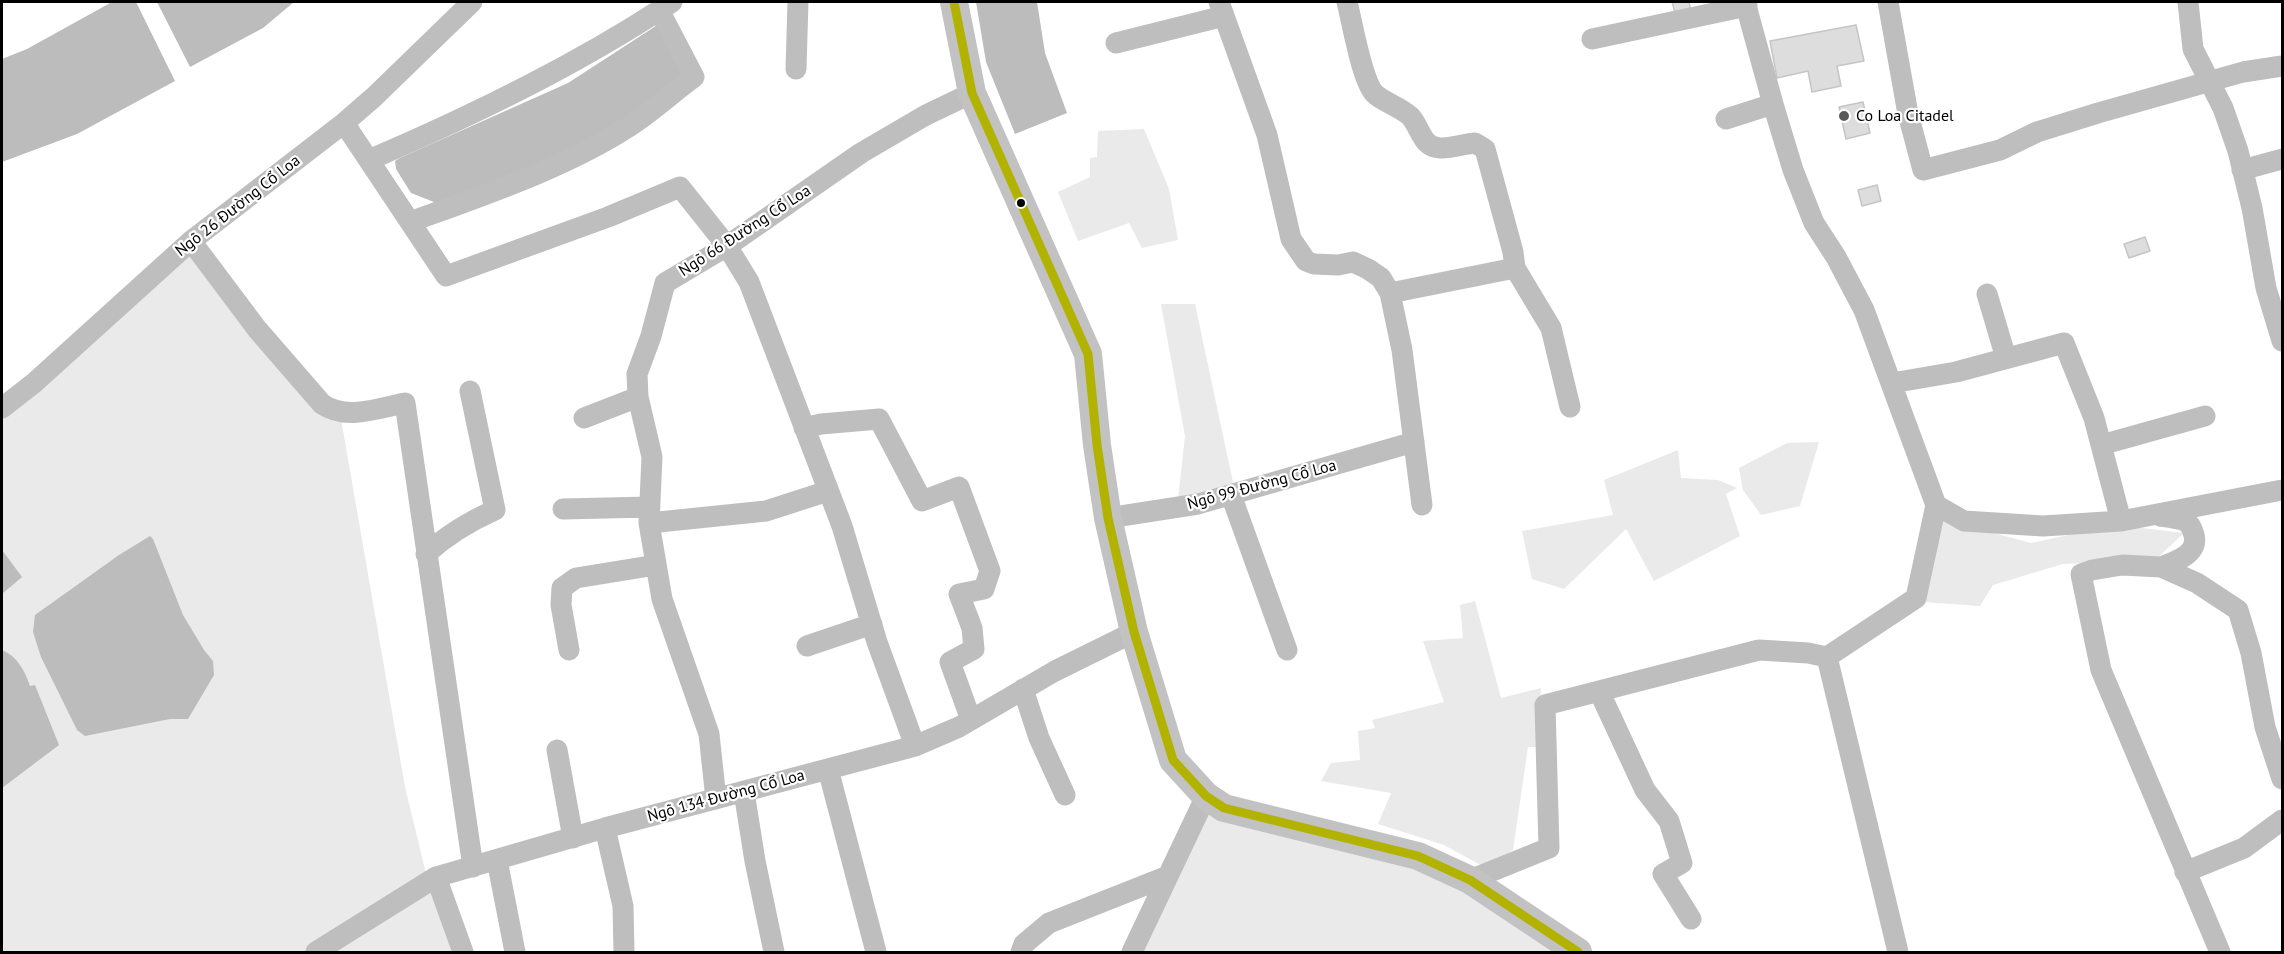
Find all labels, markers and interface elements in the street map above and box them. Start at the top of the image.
place label: Co Loa Citadel [1856,106,1954,126]
marker: Co Loa Citadel [1837,109,1851,123]
street label: Ngõ 26 Đường Cổ Loa [172,151,304,261]
street label: Ngõ 66 Đường Cổ Loa [675,181,815,281]
unlabelled marker [1015,197,1027,209]
street label: Ngõ 99 Đường Cổ Loa [1185,456,1339,514]
street label: Ngõ 134 Đường Cổ Loa [645,766,807,826]

